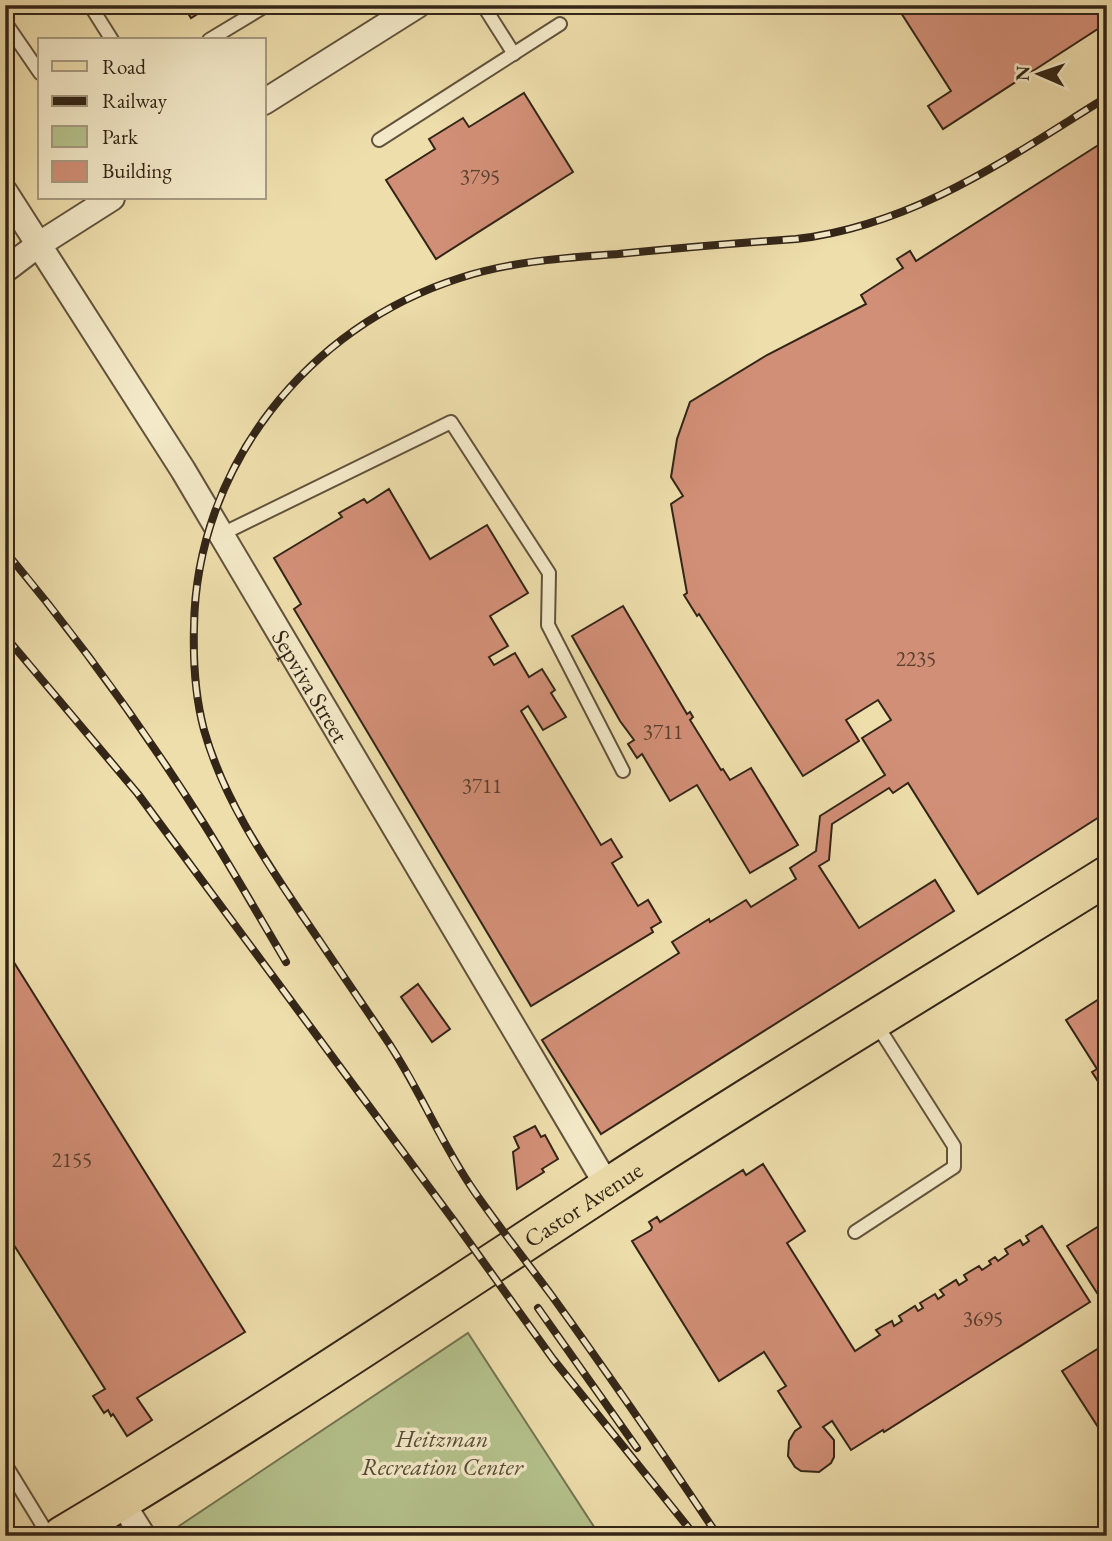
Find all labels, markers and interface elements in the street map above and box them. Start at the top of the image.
legend [38,38,266,200]
north arrow [1004,38,1074,108]
text: Road [102,53,146,80]
text: N [1010,65,1035,82]
text: Railway [102,87,168,114]
text: Park [102,123,139,150]
text: Building [102,157,172,184]
house number: 3795 [460,163,500,190]
street label: Sepviva Street [265,624,357,748]
house number: 2235 [896,645,936,672]
house number: 3711 [643,718,683,745]
house number: 3711 [462,772,502,799]
house number: 2155 [52,1146,92,1173]
street label: Castor Avenue [518,1154,648,1254]
house number: 3695 [963,1305,1003,1332]
park label: Heitzman Recreation Center [361,1423,525,1482]

